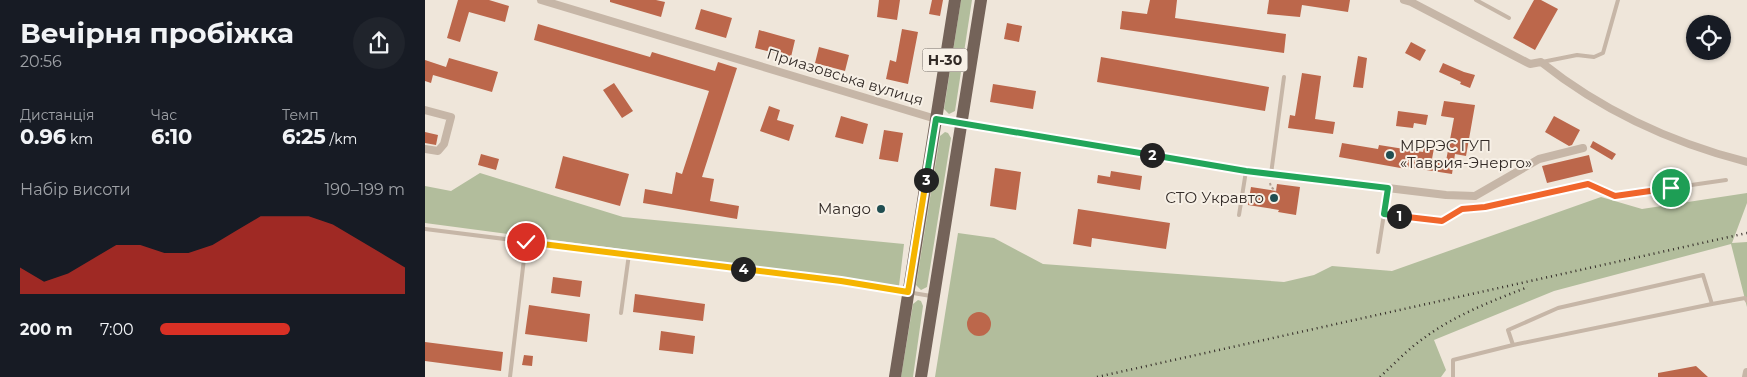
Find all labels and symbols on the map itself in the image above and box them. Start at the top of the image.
street label: Приазовська вулиця [765,44,926,109]
road number: Н-30 [923,48,967,72]
place label: МРРЭС ГУП «Таврия-Энерго» [1400,136,1532,172]
pin: 2 [1139,142,1165,168]
marker: МРРЭС ГУП «Таврия-Энерго» [1384,149,1396,161]
pin [1650,167,1692,209]
pin: 3 [913,168,939,192]
place label: СТО Укравто [1165,188,1264,207]
marker: СТО Укравто [1268,192,1280,204]
place label: Mango [818,199,871,218]
marker: Mango [875,203,887,215]
pin: 1 [1387,204,1411,228]
pin [505,221,547,263]
pin: 4 [731,256,755,282]

